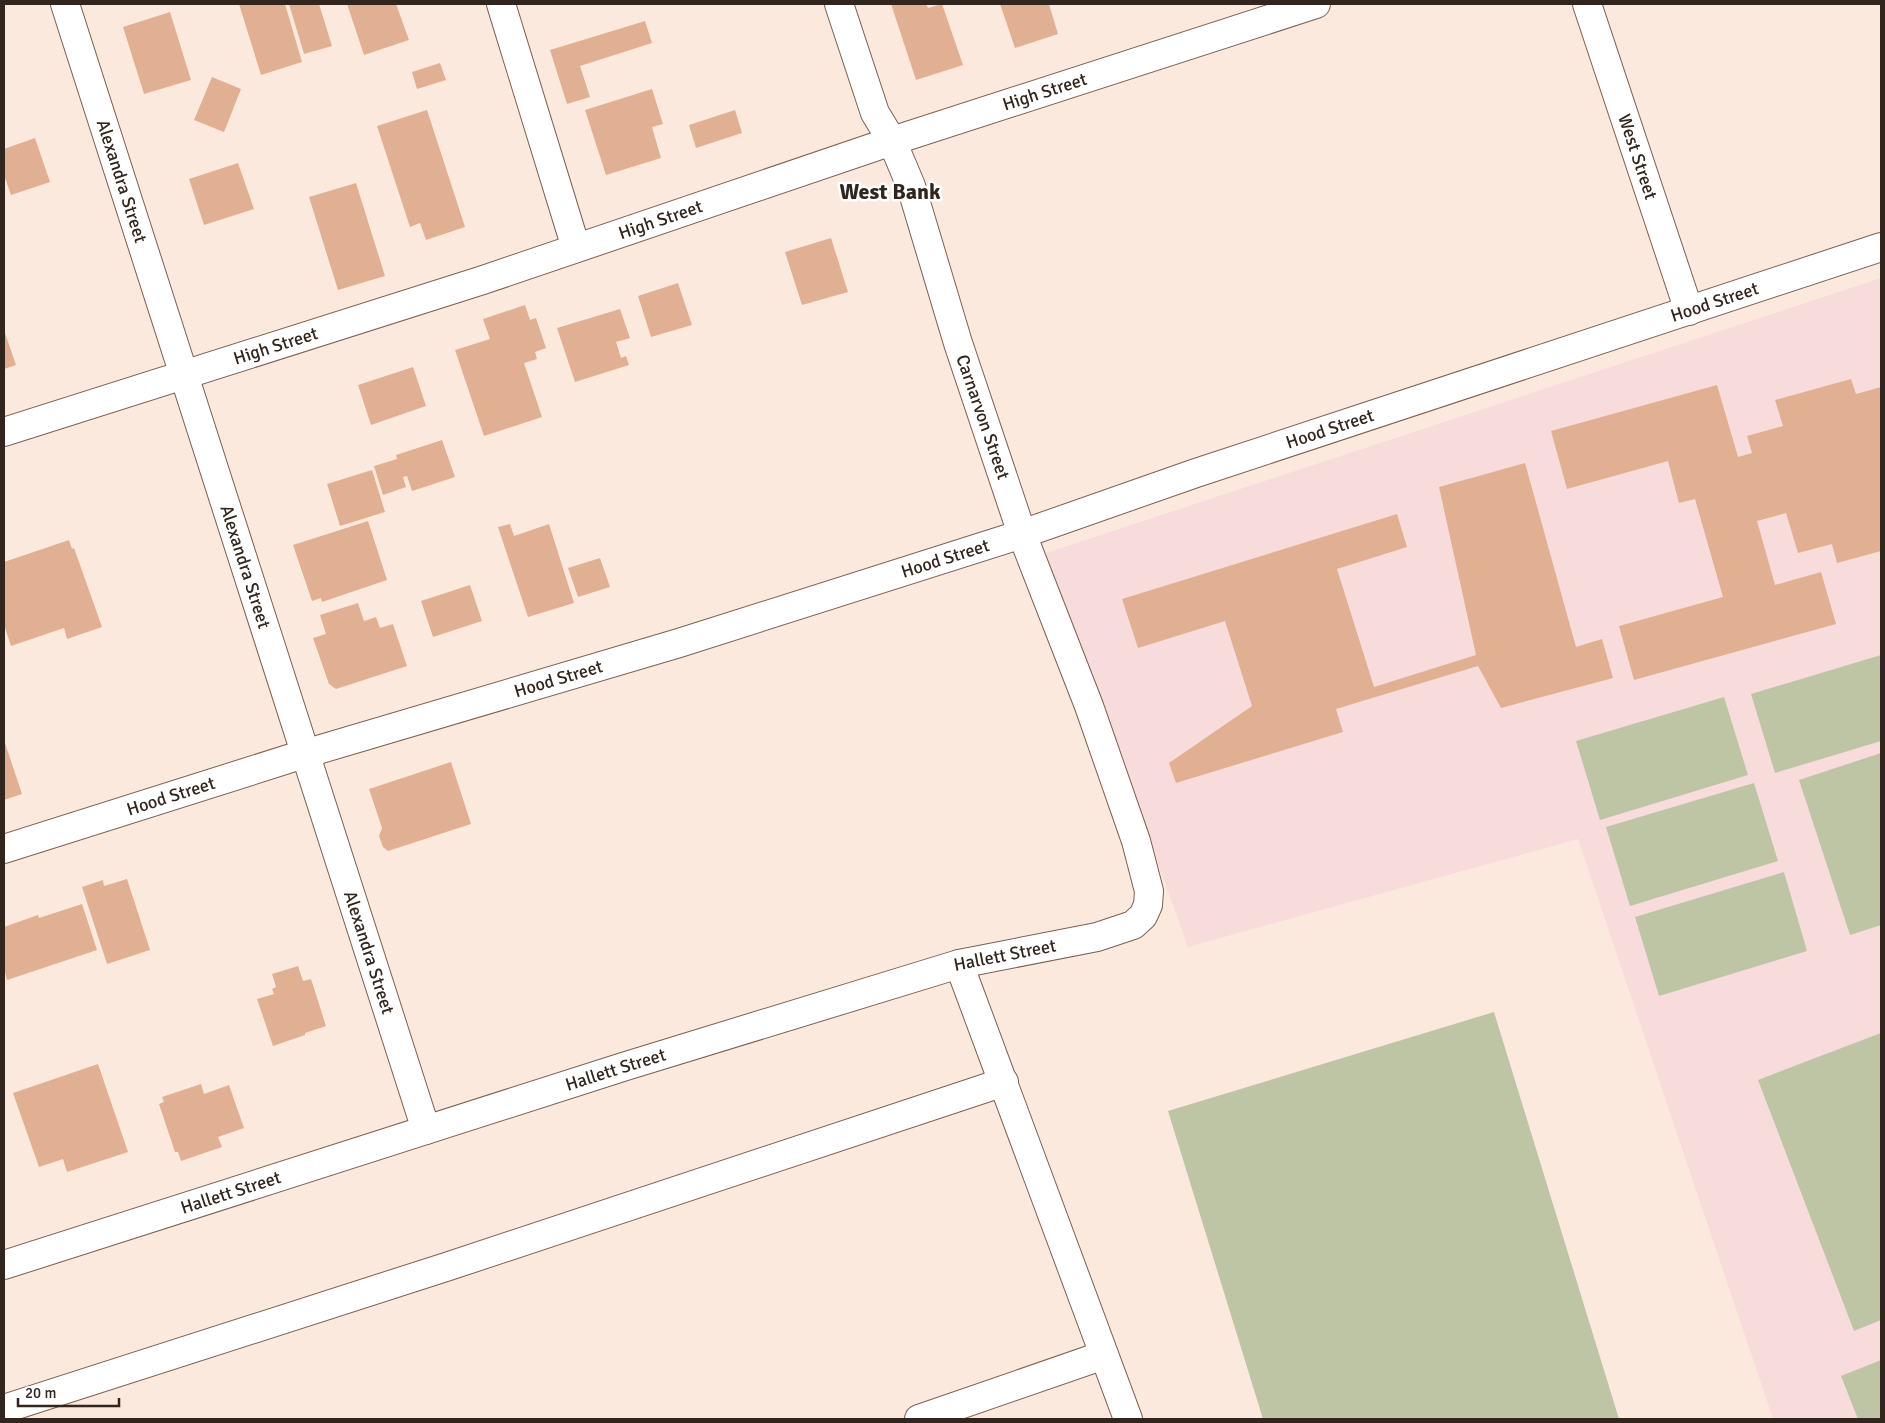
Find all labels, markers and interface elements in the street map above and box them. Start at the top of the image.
street label: High Street [1000,68,1090,116]
street label: West Street [1613,111,1662,202]
street label: Alexandra Street [92,117,152,246]
district label: West Bank [839,178,941,205]
street label: High Street [616,195,705,244]
street label: Hood Street [1668,277,1761,327]
street label: High Street [231,322,321,369]
street label: Carnarvon Street [951,352,1015,482]
street label: Hood Street [1283,404,1377,454]
street label: Alexandra Street [215,502,275,631]
street label: Hood Street [898,534,992,583]
street label: Hood Street [511,655,605,702]
street label: Hood Street [124,772,218,820]
street label: Alexandra Street [339,888,399,1017]
street label: Hallett Street [952,934,1058,976]
street label: Hallett Street [563,1043,668,1096]
street label: Hallett Street [178,1166,284,1219]
scale bar [18,1376,119,1408]
text: 20 m [25,1384,56,1402]

